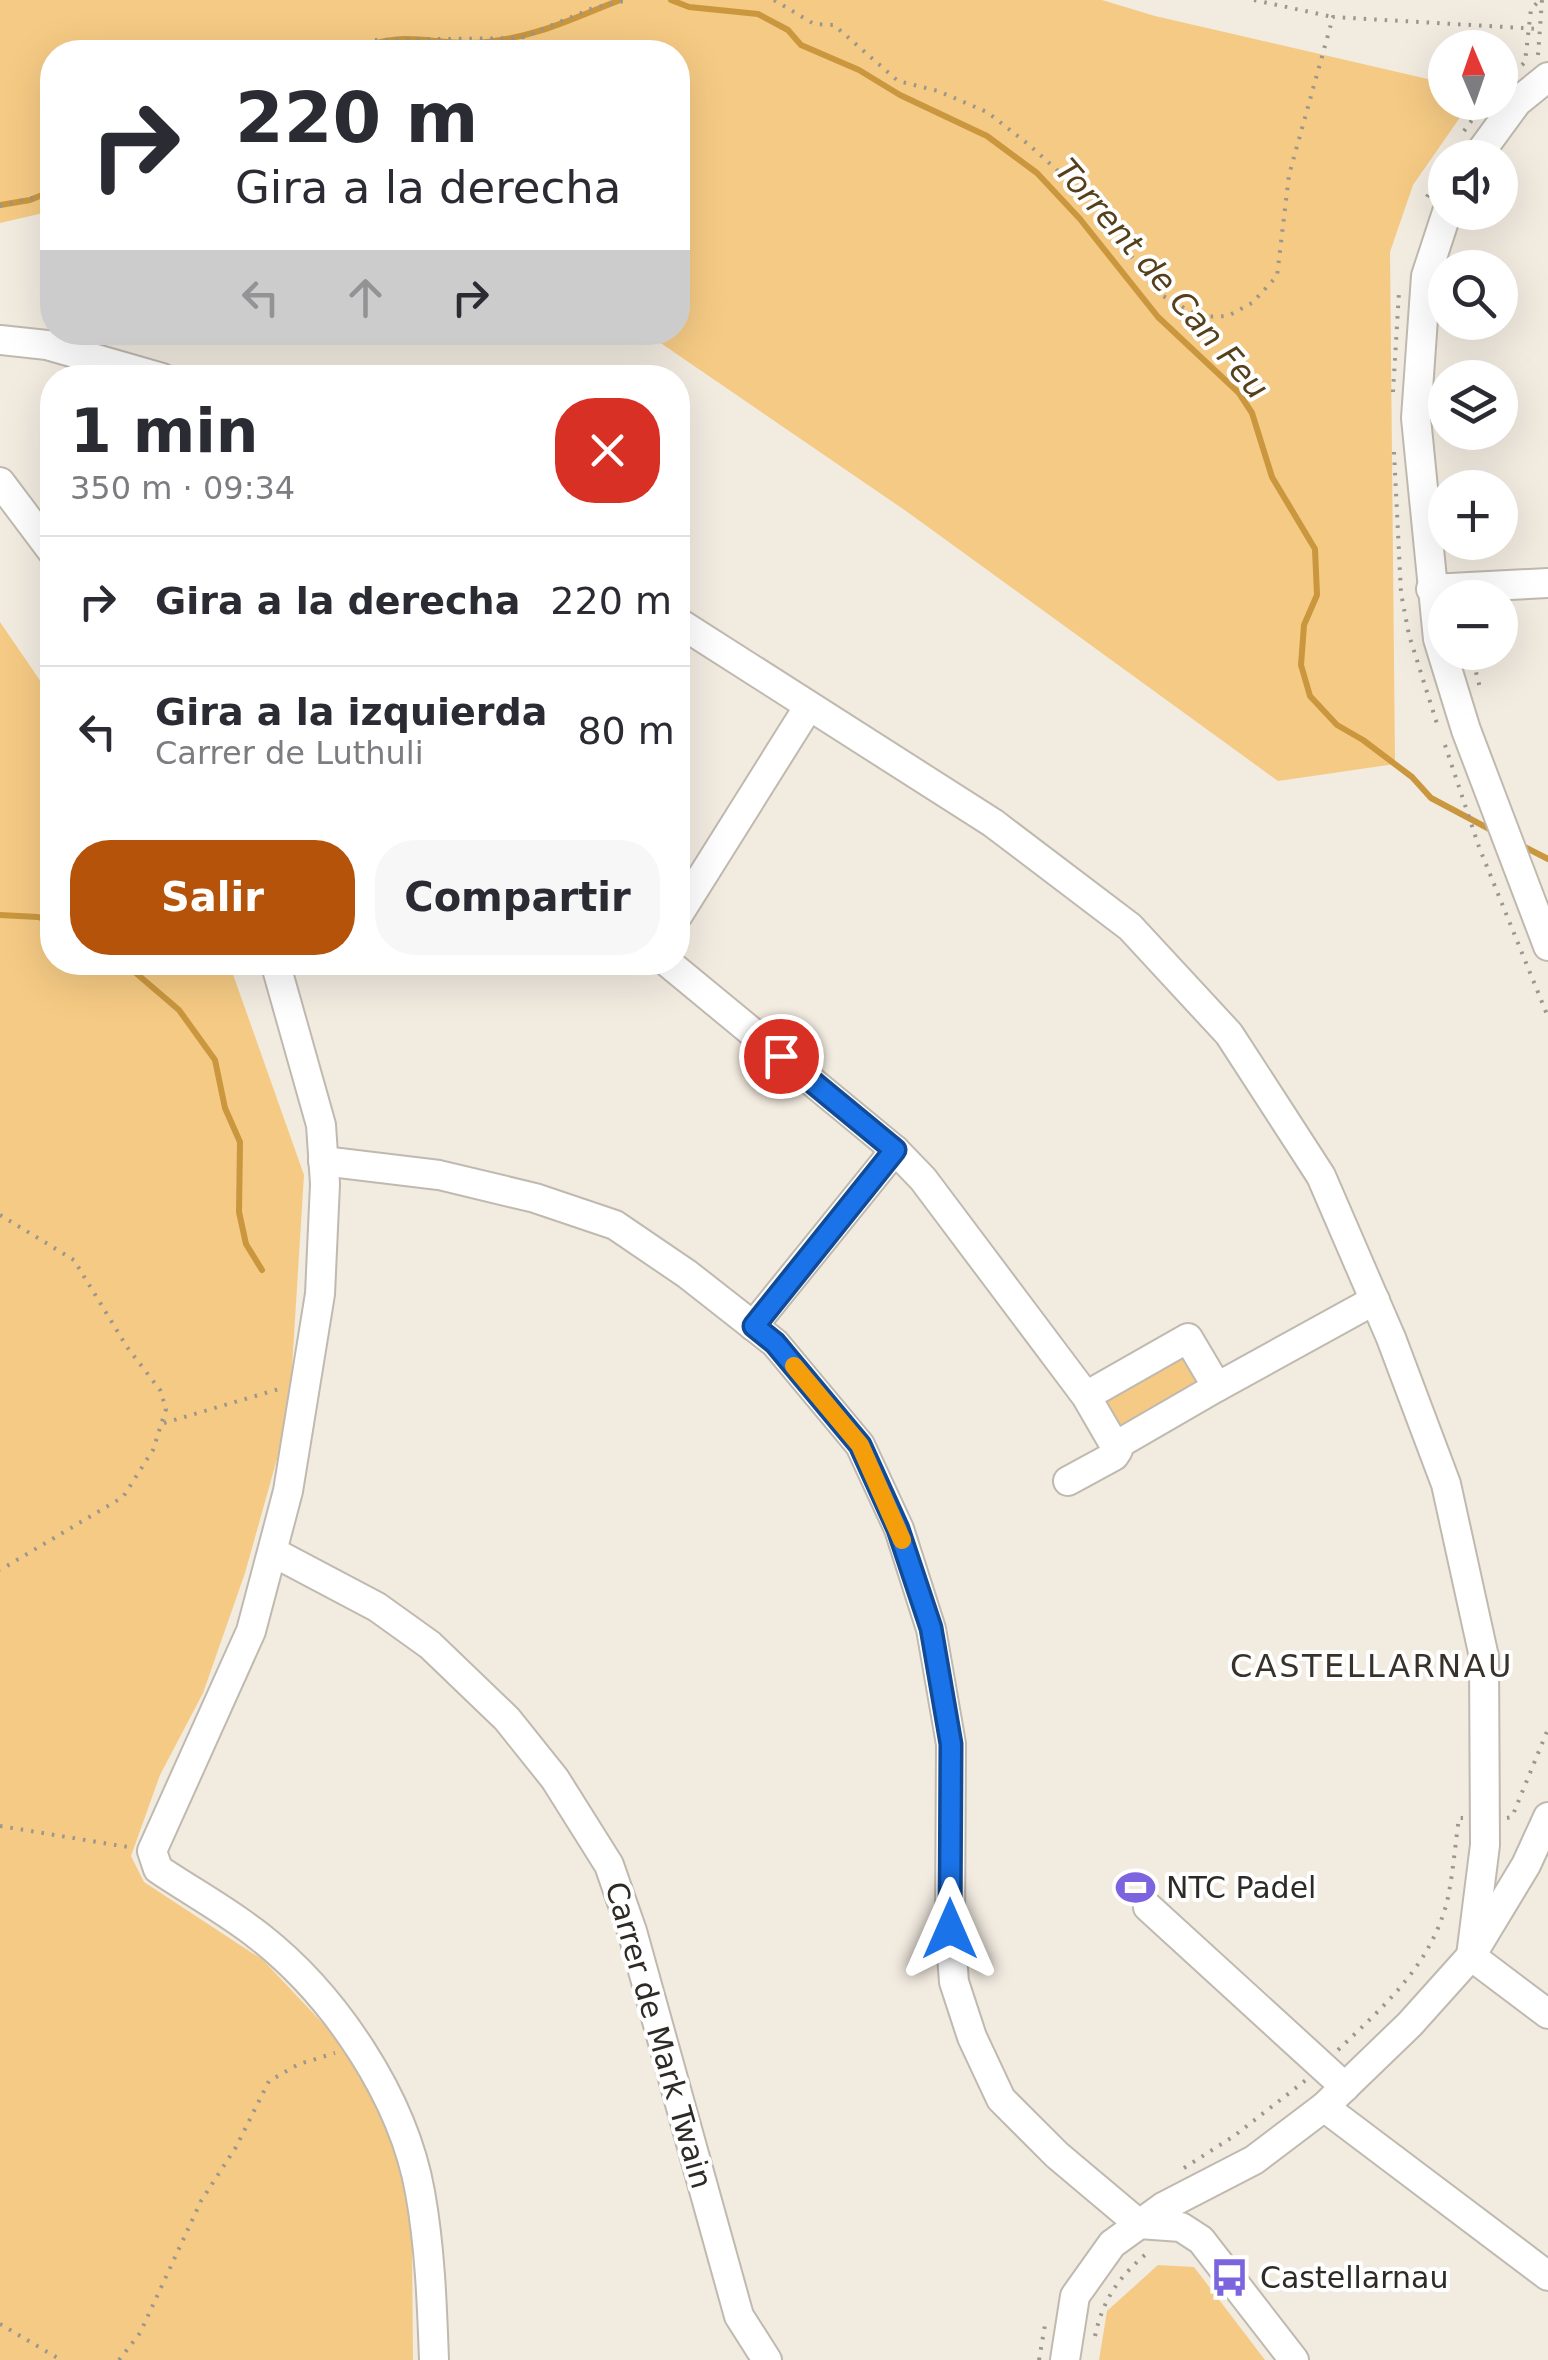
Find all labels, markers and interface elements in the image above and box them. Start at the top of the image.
north arrow [1428,30,1518,120]
map controls [1428,30,1518,670]
text: 220 m [235,77,478,159]
icon: right [70,80,200,210]
button: sound [1428,140,1518,230]
water label: Torrent de Can Feu [1048,151,1276,407]
text: Gira a la derecha [235,161,621,214]
button: search [1428,250,1518,340]
icon: left [233,270,288,325]
icon: ahead [338,270,393,325]
icon: right [443,270,498,325]
button: layers [1428,360,1518,450]
text: 1 min [70,396,258,466]
button: close [555,398,660,503]
text: 350 m · 09:34 [70,469,295,507]
button: + [1428,470,1518,560]
icon: right [70,574,125,629]
text: Gira a la derecha [155,579,520,623]
text: 220 m [550,579,672,623]
button: − [1428,580,1518,670]
text: Gira a la izquierda [155,690,547,734]
icon: left [70,704,125,759]
text: 80 m [577,709,675,753]
text: Carrer de Luthuli [155,734,424,772]
button: Salir [70,840,355,955]
button: Compartir [375,840,660,955]
pin [739,1014,824,1099]
icon: arrive [754,1029,809,1084]
district label: CASTELLARNAU [1230,1647,1514,1685]
sports icon: NTC Padel [1115,1866,1157,1908]
place label: NTC Padel [1166,1870,1316,1905]
position arrow [898,1877,1002,1981]
street label: Carrer de Mark Twain [598,1878,720,2192]
bus stop icon: Castellarnau [1209,2256,1251,2298]
place label: Castellarnau [1260,2260,1448,2295]

